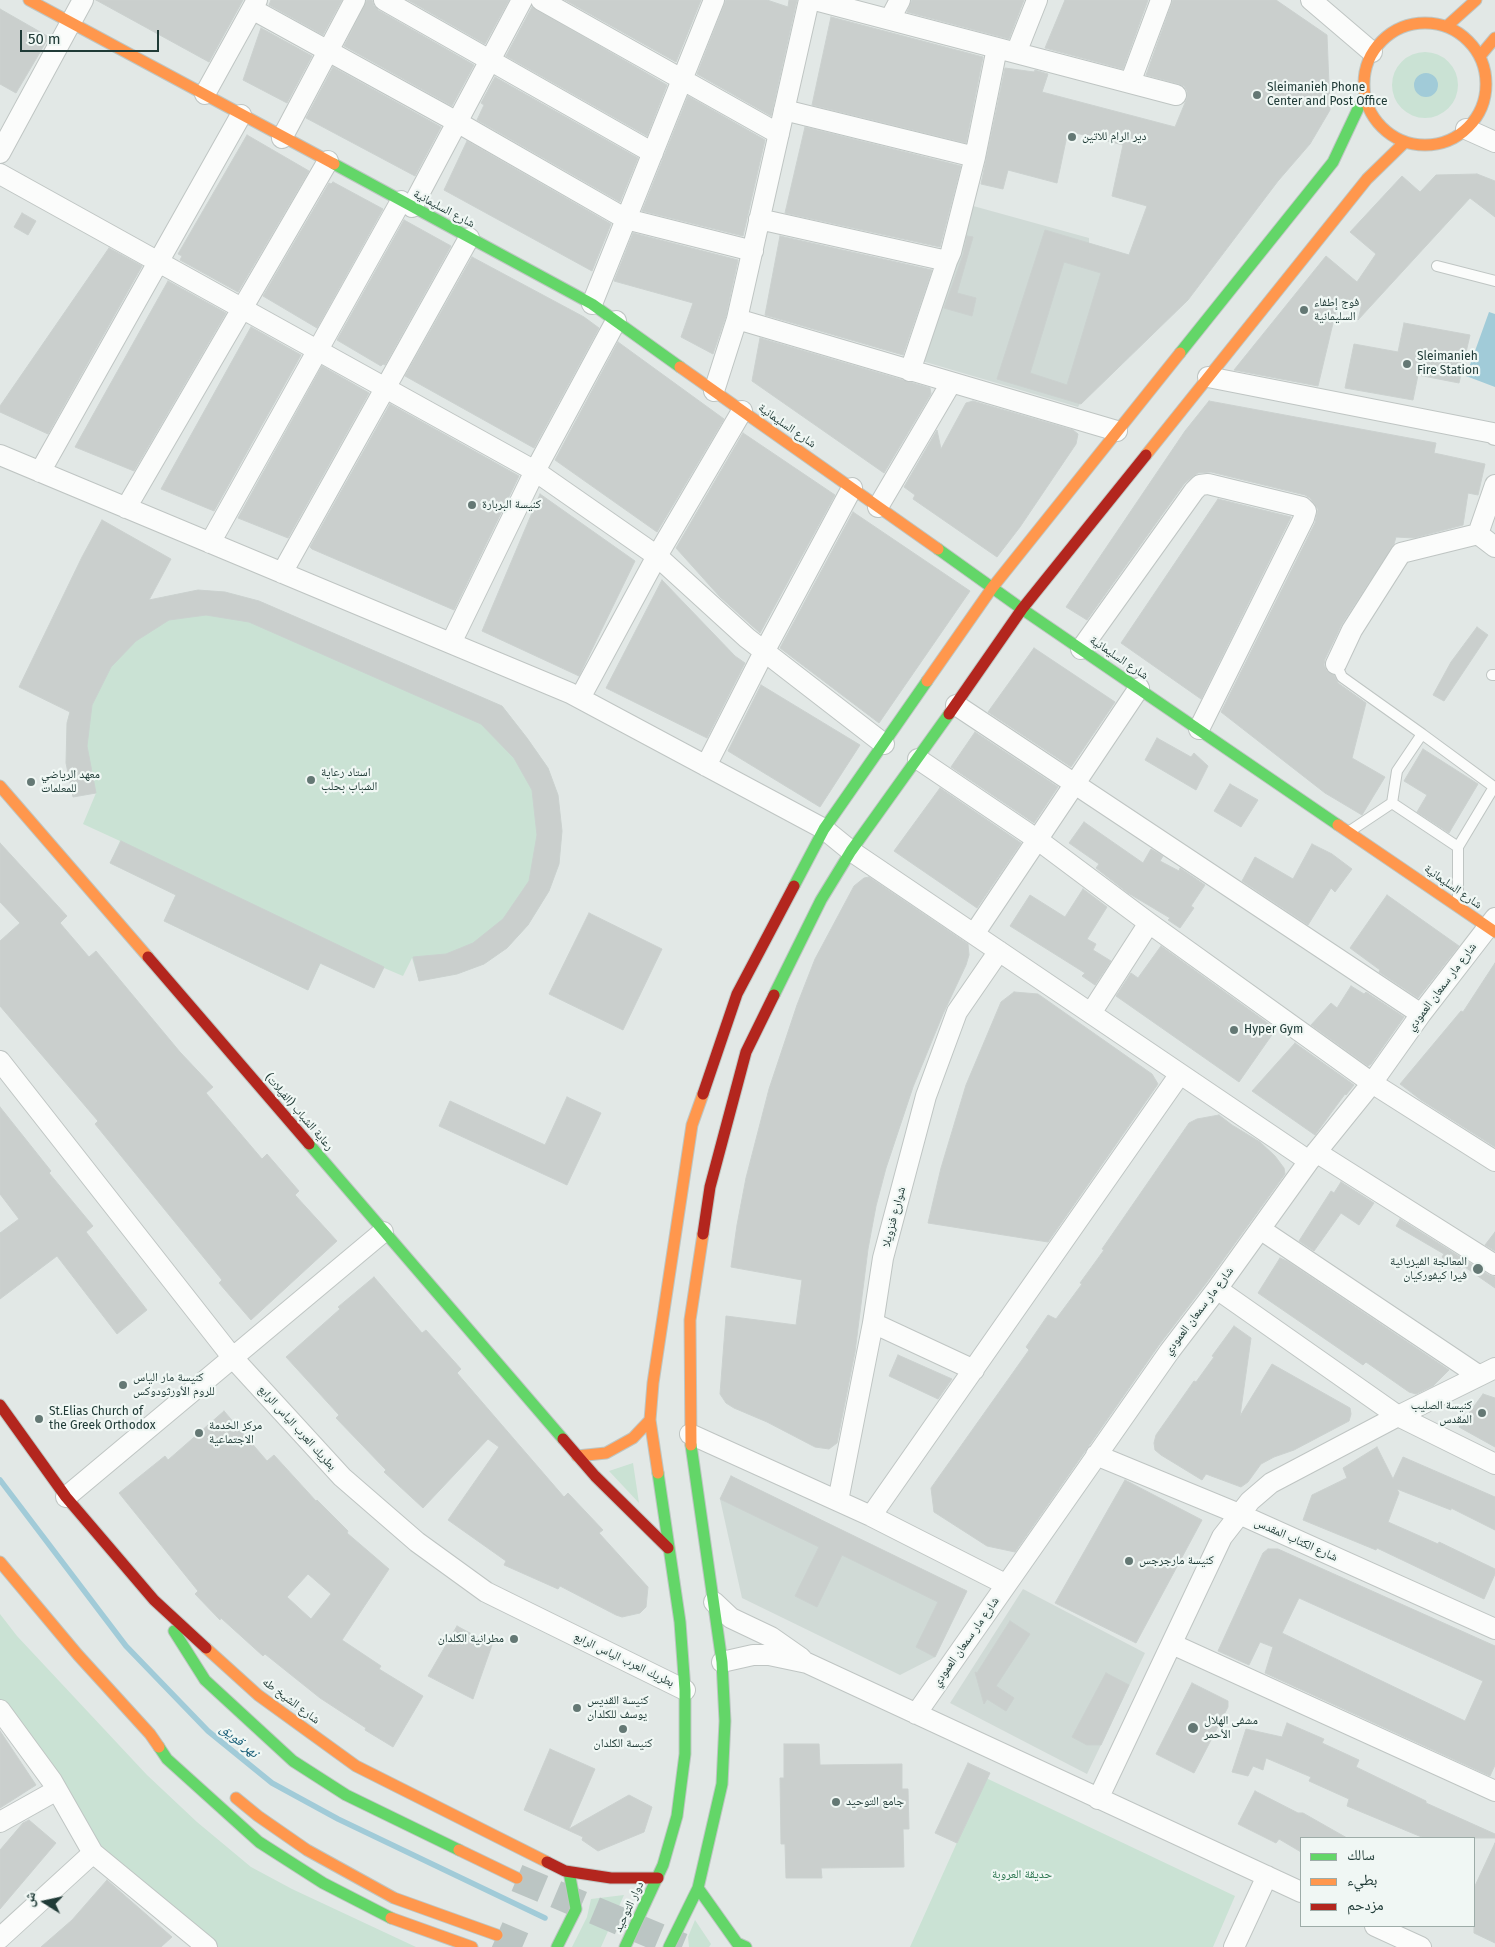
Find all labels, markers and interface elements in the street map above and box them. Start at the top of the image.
scale bar [22,20,161,52]
text: 50 m [28,30,61,48]
place label: Sleimanieh Phone Center and Post Office [1267,81,1387,109]
marker: Sleimanieh Phone Center and Post Office [1251,89,1263,101]
place label: دير الرام للاتين [1082,130,1147,144]
marker: دير الرام للاتين [1066,131,1078,143]
street label: شارع السليمانية [411,187,477,231]
place label: فوج إطفاء السليمانية [1314,296,1359,324]
marker: فوج إطفاء السليمانية [1298,304,1310,316]
place label: Sleimanieh Fire Station [1417,350,1479,378]
marker: Sleimanieh Fire Station [1401,358,1413,370]
street label: شارع السليمانية [755,401,819,451]
place label: كنيسة البربارة [482,498,541,512]
marker: كنيسة البربارة [466,499,478,511]
street label: شارع السليمانية [1087,633,1151,683]
place label: استاد رعاية الشباب بحلب [321,766,377,794]
place label: معهد الرياضي للمعلمات [41,768,100,796]
marker: استاد رعاية الشباب بحلب [305,774,317,786]
marker: معهد الرياضي للمعلمات [25,776,37,788]
street label: شارع السليمانية [1421,862,1485,912]
street label: شارع مار سمعان العمودي [1404,940,1480,1034]
place label: Hyper Gym [1244,1023,1303,1037]
marker: Hyper Gym [1228,1024,1240,1036]
street label: رعاية الشباب (الفيلات) [262,1070,336,1154]
street label: شوارع فنزويلا [879,1185,909,1249]
place label: المعالجة الفيزيائية فيرا كيفوركيان [1390,1255,1467,1283]
marker: المعالجة الفيزيائية فيرا كيفوركيان [1471,1262,1485,1276]
street label: شارع مار سمعان العمودي [1161,1264,1237,1358]
place label: كنيسة مار الياس للروم الأورثودوكس [133,1371,215,1399]
marker: كنيسة مار الياس للروم الأورثودوكس [117,1379,129,1391]
street label: بطريك العرب الياس الرابع [255,1382,339,1474]
place label: كنيسة الصليب المقدس [1411,1399,1472,1427]
place label: St.Elias Church of the Greek Orthodox [49,1405,156,1433]
marker: كنيسة الصليب المقدس [1476,1407,1488,1419]
marker: St.Elias Church of the Greek Orthodox [33,1413,45,1425]
place label: مركز الخدمة الاجتماعية [209,1419,262,1447]
marker: مركز الخدمة الاجتماعية [193,1427,205,1439]
street label: شارع الكتاب المقدس [1252,1515,1340,1565]
place label: كنيسة مارجرجس [1139,1554,1214,1568]
marker: كنيسة مارجرجس [1123,1555,1135,1567]
street label: شارع مار سمعان العمودي [930,1594,1002,1690]
street label: بطريك العرب الياس الرابع [572,1629,676,1691]
place label: مطرانية الكلدان [438,1632,504,1646]
marker: مطرانية الكلدان [508,1633,520,1645]
street label: شارع الشيخ طه [259,1675,323,1727]
place label: كنيسة القديس يوسف للكلدان [587,1694,648,1722]
marker: كنيسة القديس يوسف للكلدان [571,1702,583,1714]
place label: مشفى الهلال الأحمر [1204,1714,1258,1742]
water label: نهر قويق [216,1720,262,1762]
marker: مشفى الهلال الأحمر [1186,1721,1200,1735]
marker: كنيسة الكلدان [617,1723,629,1735]
place label: كنيسة الكلدان [594,1737,652,1751]
place label: جامع التوحيد [846,1795,904,1809]
marker: جامع التوحيد [830,1796,842,1808]
legend [1300,1837,1475,1927]
text: سالك [1347,1846,1375,1864]
park label: حديقة العروبة [992,1868,1052,1882]
text: بطيء [1347,1871,1377,1889]
north arrow [20,1877,70,1927]
street label: دوار التوحيد [611,1879,647,1935]
text: ش [20,1891,39,1908]
text: مزدحم [1347,1896,1384,1914]

